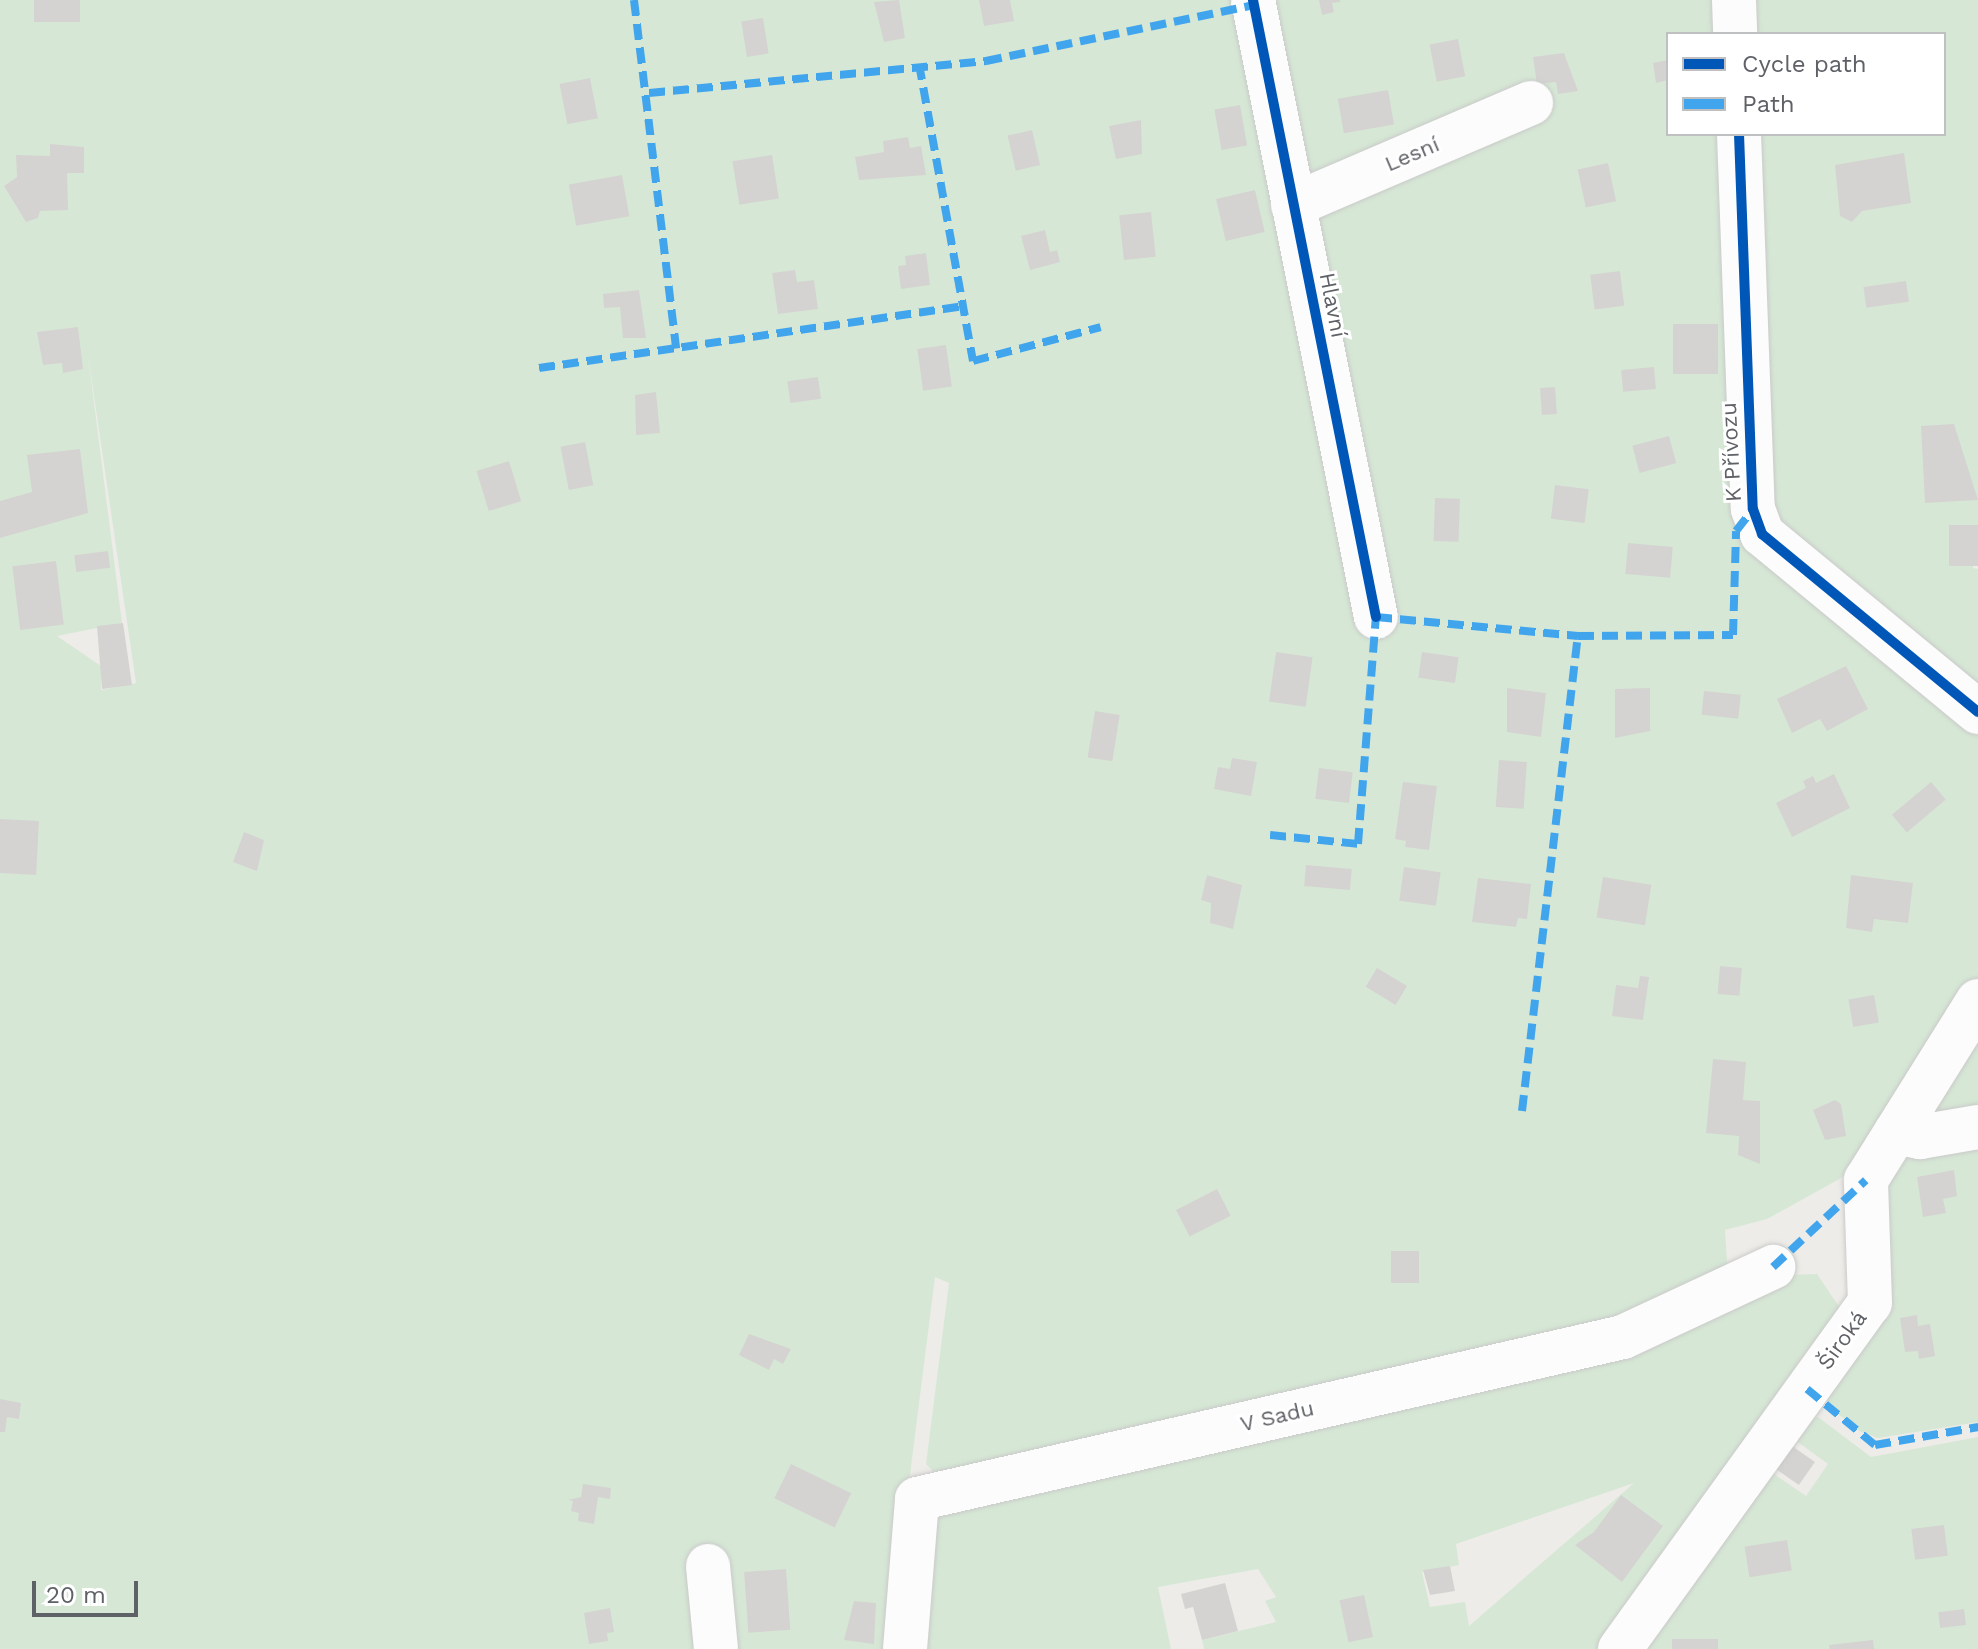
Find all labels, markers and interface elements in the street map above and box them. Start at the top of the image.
legend [1666,32,1946,136]
text: Cycle path [1742,50,1867,78]
text: Path [1742,90,1795,118]
street label: Lesní [1381,131,1443,177]
street label: Hlavní [1314,270,1352,340]
street label: K Přívozu [1715,401,1747,503]
street label: Široká [1812,1305,1872,1375]
street label: V Sadu [1237,1395,1317,1437]
scale bar [36,1565,142,1615]
text: 20 m [46,1581,106,1609]

